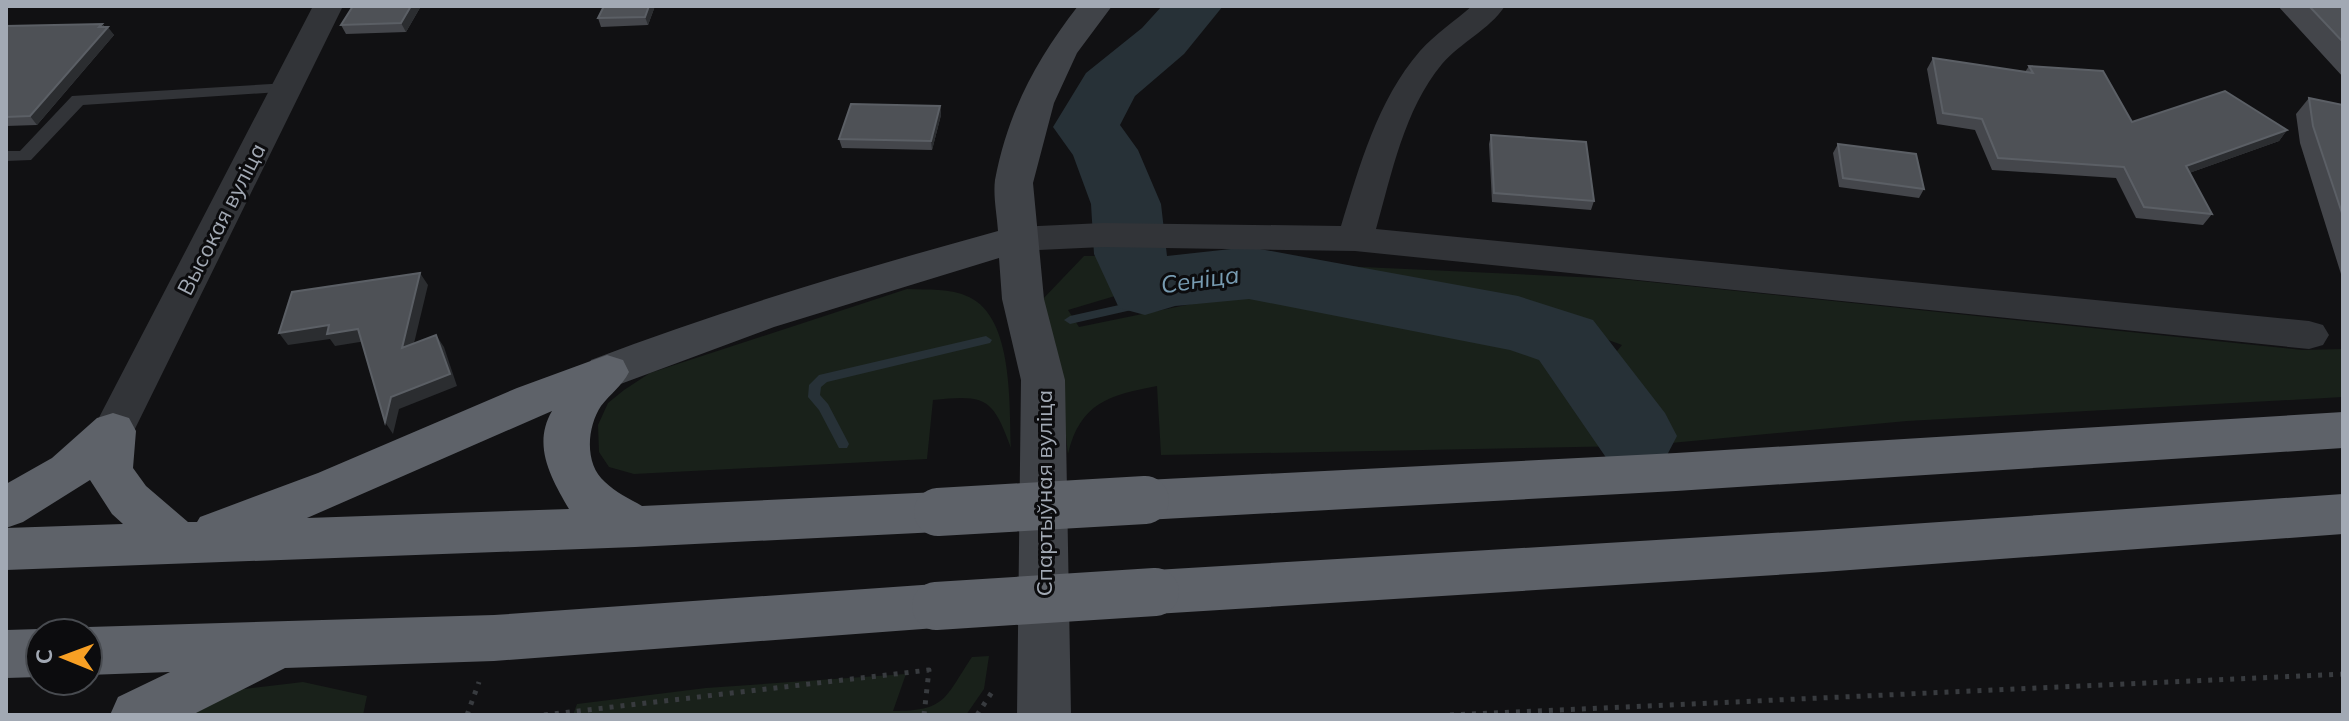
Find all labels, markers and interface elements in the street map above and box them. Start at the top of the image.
street label: Высокая вуліца [171,138,271,300]
water label: Сеніца [1159,259,1241,299]
street label: Спартыўная вуліца [1030,390,1058,596]
north arrow [24,617,104,697]
text: С [30,649,58,664]

